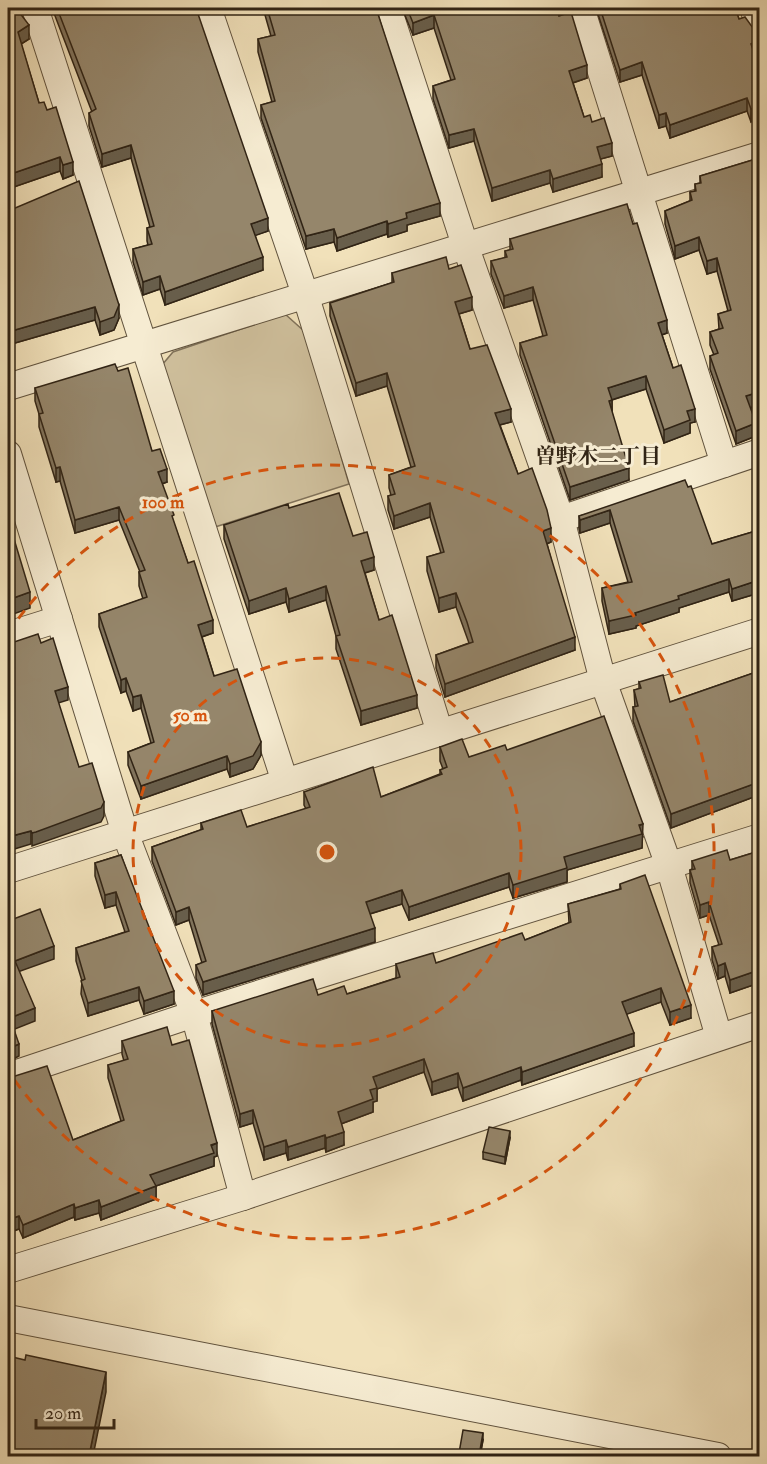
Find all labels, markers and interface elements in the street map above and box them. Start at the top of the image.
district label: 曽野木二丁目 [535,443,661,470]
text: 100 m [142,491,185,514]
text: 50 m [173,704,208,727]
centre of rings [317,842,337,862]
scale bar [36,1392,114,1430]
text: 20 m [45,1402,81,1425]

